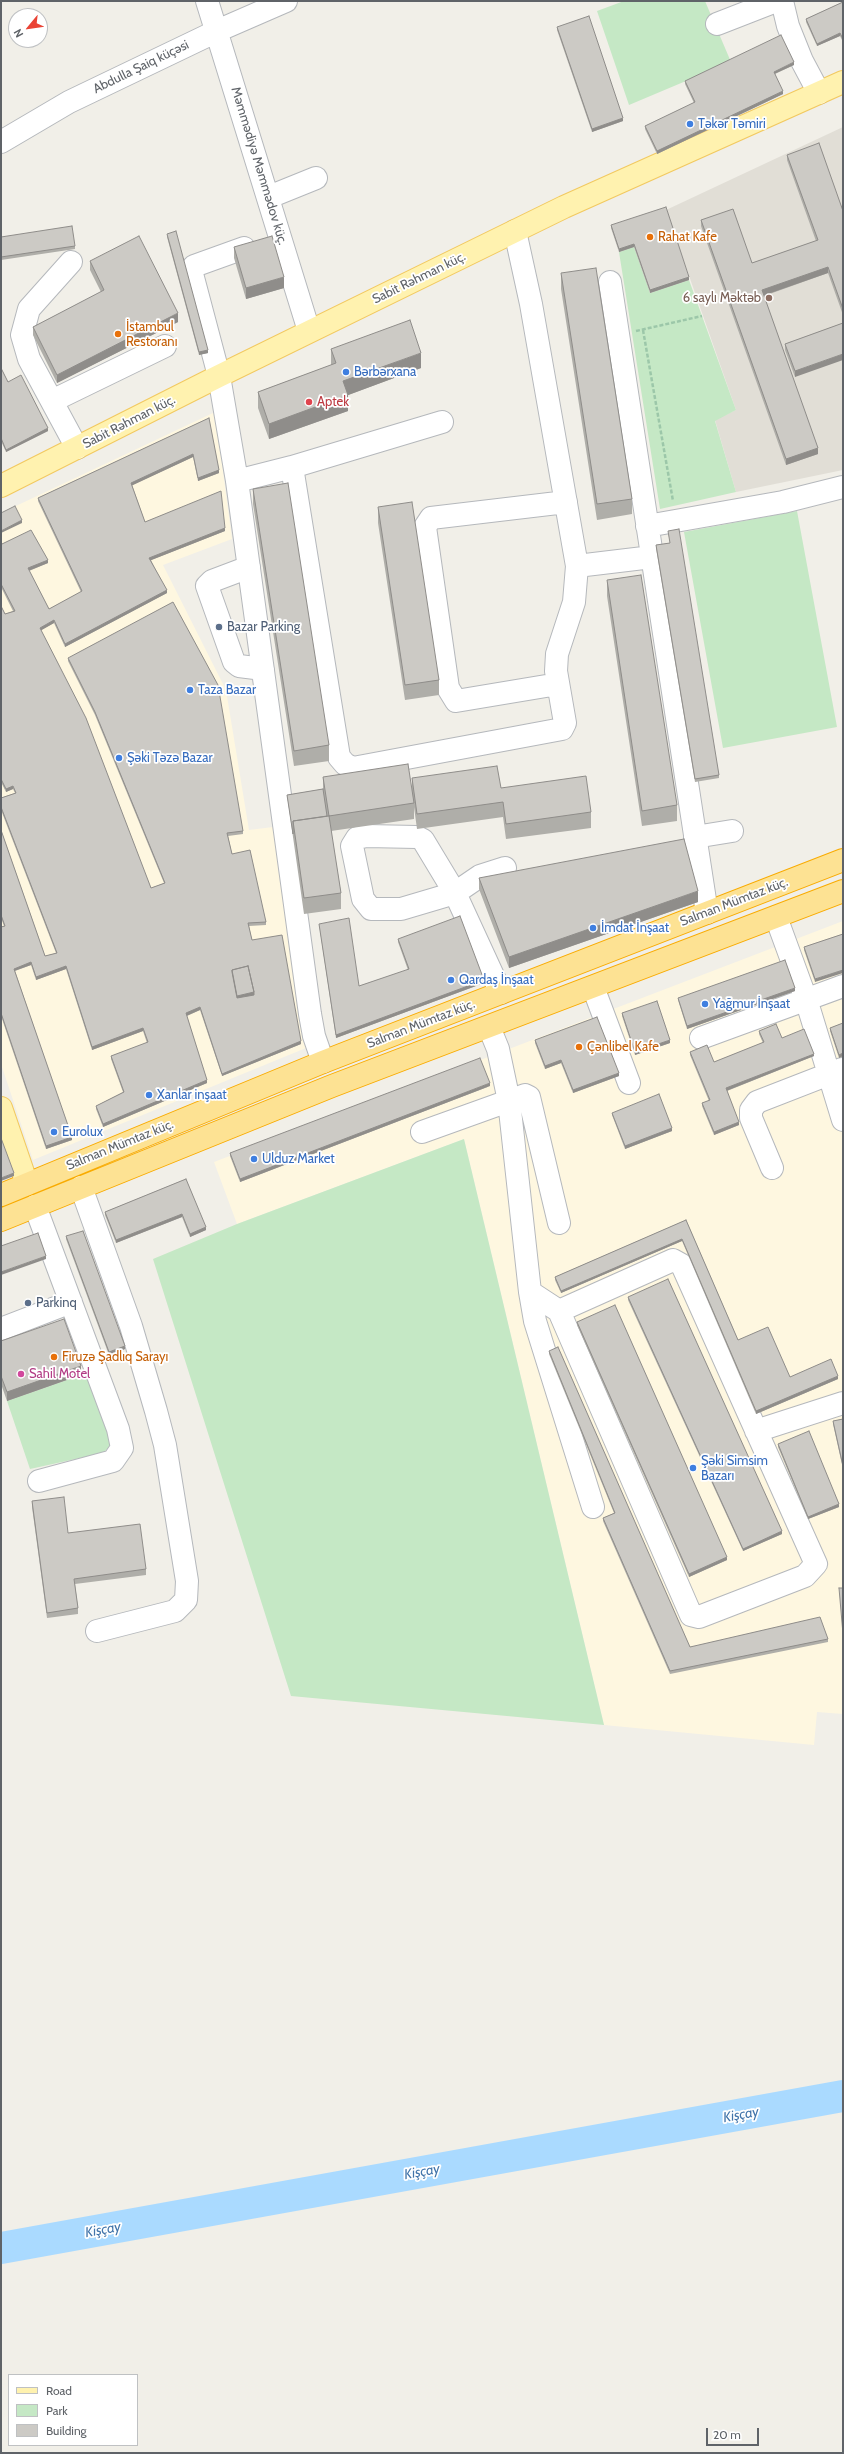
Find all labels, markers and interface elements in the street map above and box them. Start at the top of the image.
north arrow [8,8,48,48]
text: N [10,27,26,40]
street label: Abdulla Şaiq küçəsi [91,37,191,97]
street label: Məmmədiyə Məmmədov küç. [228,85,290,247]
place label: Təkər Təmiri [698,116,766,132]
marker: Təkər Təmiri [685,119,695,129]
place label: Rahat Kafe [658,229,717,245]
marker: Rahat Kafe [645,232,655,242]
street label: Sabit Rəhman küç. [370,249,468,307]
place label: 6 saylı Məktəb [683,290,761,306]
marker: 6 saylı Məktəb [764,293,774,303]
place label: İstambul Restoranı [126,319,177,350]
marker: İstambul Restoranı [113,329,123,339]
place label: Bərbərxana [354,364,416,380]
marker: Bərbərxana [341,367,351,377]
street label: Sabit Rəhman küç. [80,392,178,452]
place label: Aptek [317,394,349,410]
marker: Aptek [304,397,314,407]
place label: Bazar Parking [227,619,300,635]
marker: Bazar Parking [214,622,224,632]
place label: Taza Bazar [198,682,256,698]
marker: Taza Bazar [185,685,195,695]
place label: Şəki Təzə Bazar [127,750,213,766]
marker: Şəki Təzə Bazar [114,753,124,763]
street label: Salman Mümtaz küç. [678,874,790,930]
place label: İmdat İnşaat [601,920,669,936]
marker: İmdat İnşaat [588,923,598,933]
place label: Qardaş İnşaat [459,972,534,988]
marker: Qardaş İnşaat [446,975,456,985]
street label: Salman Mümtaz küç. [365,996,477,1052]
place label: Yağmur İnşaat [713,996,790,1012]
marker: Yağmur İnşaat [700,999,710,1009]
place label: Çənlibel Kafe [587,1039,659,1055]
marker: Çənlibel Kafe [574,1042,584,1052]
place label: Xanlar inşaat [157,1087,227,1103]
marker: Xanlar inşaat [144,1090,154,1100]
street label: Salman Mümtaz küç. [64,1116,176,1174]
place label: Eurolux [62,1124,103,1140]
marker: Eurolux [49,1127,59,1137]
place label: Ulduz Market [262,1151,335,1167]
marker: Ulduz Market [249,1154,259,1164]
place label: Parkinq [36,1295,77,1311]
marker: Parkinq [23,1298,33,1308]
place label: Firuzə Şadlıq Sarayı [62,1349,168,1365]
marker: Firuzə Şadlıq Sarayı [49,1352,59,1362]
place label: Sahil Motel [29,1366,90,1382]
marker: Sahil Motel [16,1369,26,1379]
place label: Şəki Simsim Bazarı [701,1453,768,1484]
marker: Şəki Simsim Bazarı [688,1463,698,1473]
water label: Kişçay [722,2104,760,2126]
water label: Kişçay [403,2161,441,2183]
water label: Kişçay [84,2219,122,2241]
legend [8,2374,138,2446]
text: Road [46,2383,72,2398]
text: Park [46,2403,68,2418]
scale bar [708,2420,761,2446]
text: Building [46,2423,87,2438]
text: 20 m [713,2427,741,2442]

